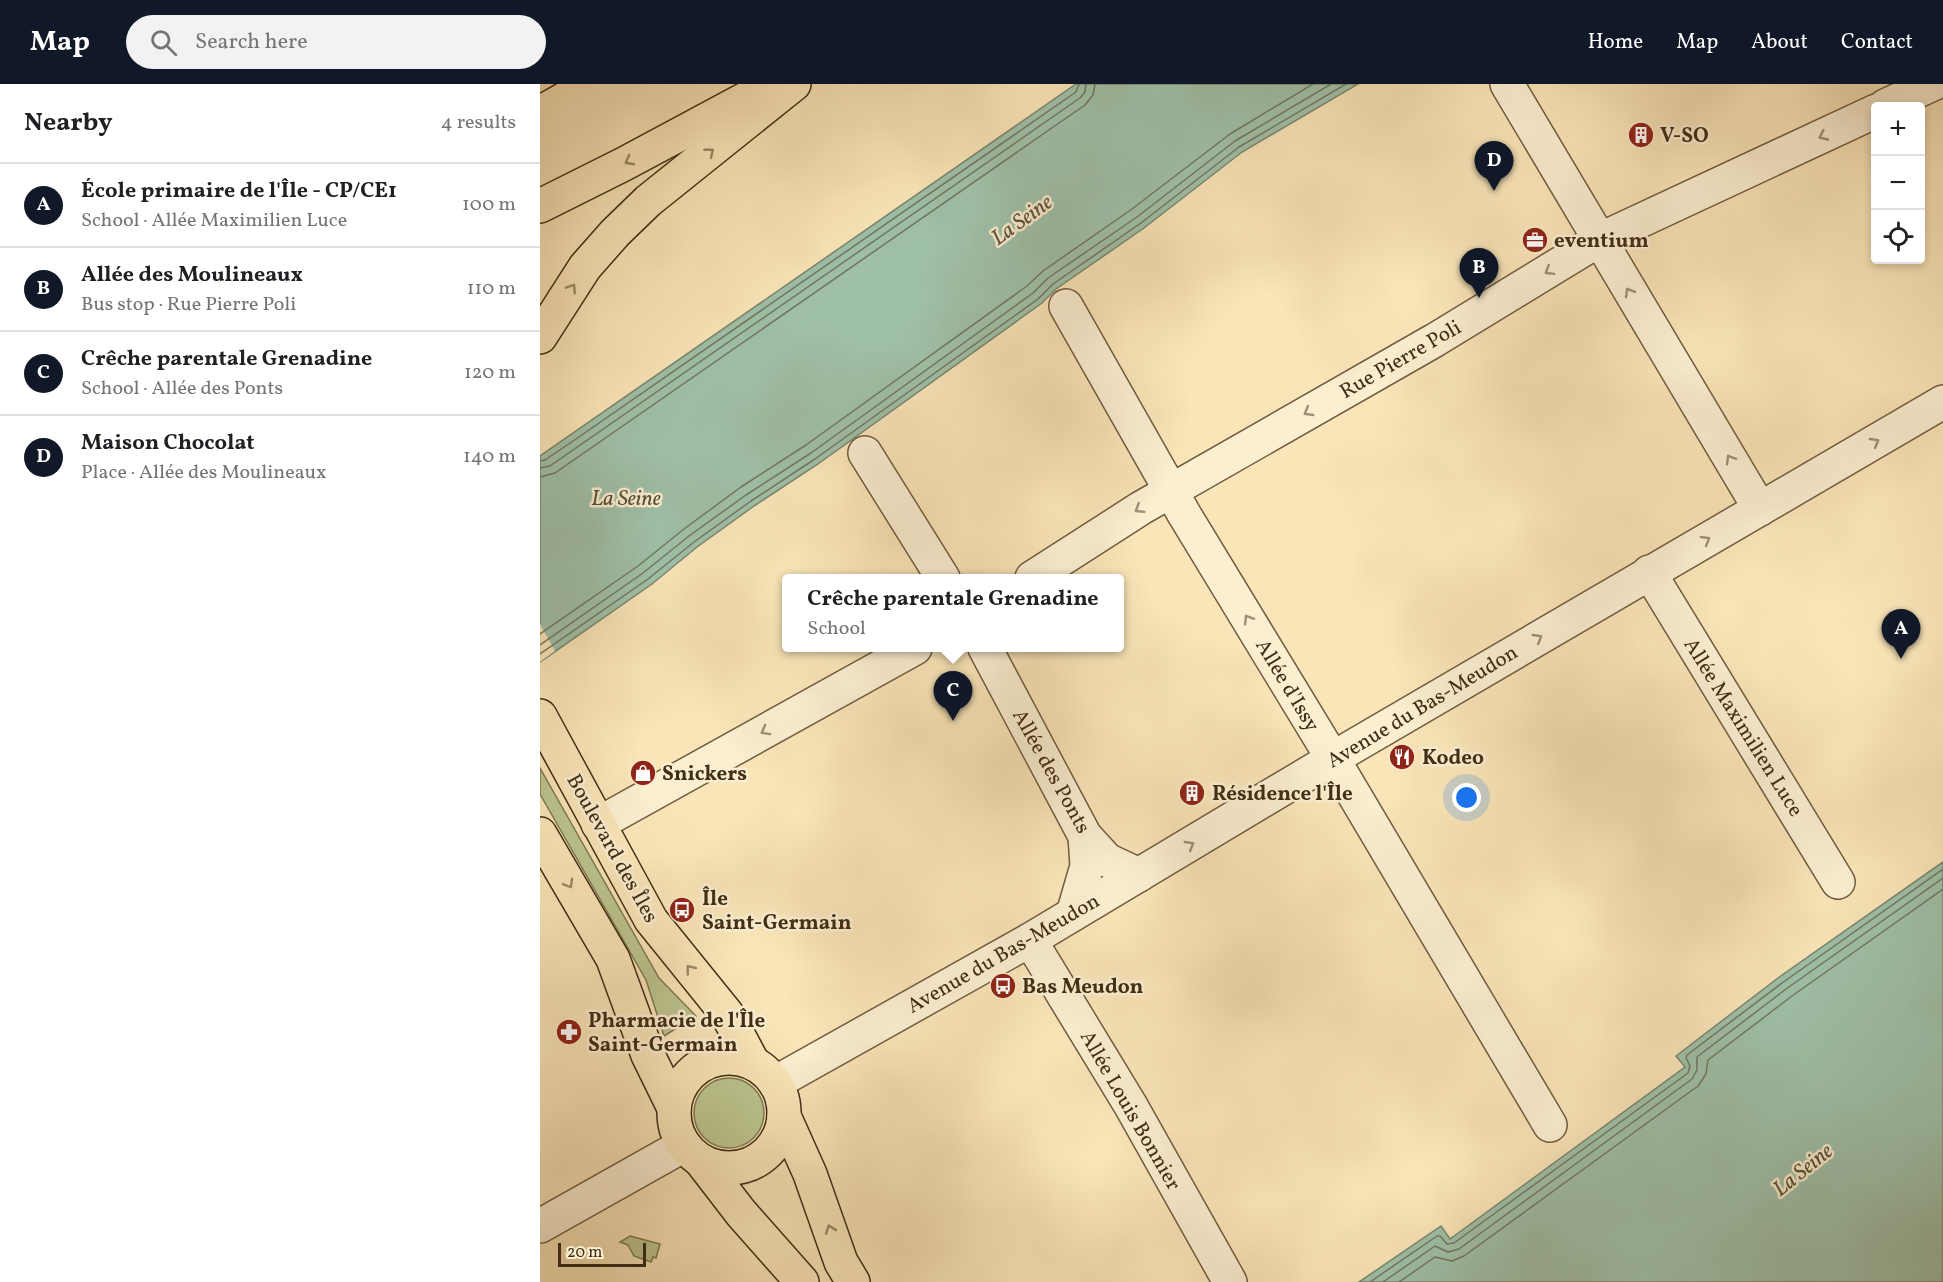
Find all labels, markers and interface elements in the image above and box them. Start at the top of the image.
search box [126,15,546,69]
text: Map [30,23,90,62]
icon: search [147,26,180,59]
text: Search here [195,27,308,58]
text: Home [1588,28,1643,57]
text: Map [1676,28,1718,57]
text: About [1751,28,1808,57]
text: Contact [1841,28,1913,57]
map controls [1871,102,1925,264]
button: + [1871,102,1925,156]
text: Nearby [24,105,113,141]
text: 4 results [441,109,516,137]
building icon: V-SO [1626,120,1656,150]
place label: V-SO [1660,122,1709,151]
one-way arrow [1818,128,1829,140]
pin: D [1474,141,1514,191]
one-way arrow [703,148,714,159]
one-way arrow [625,154,636,165]
button: − [1871,156,1925,210]
text: École primaire de l'Île - CP/CE1 [81,176,397,207]
water label: La Seine [985,188,1060,254]
text: A [36,191,51,219]
text: 100 m [462,191,516,219]
text: School · Allée Maximilien Luce [81,207,347,235]
button: locate [1871,210,1925,264]
office icon: eventium [1520,225,1550,255]
place label: eventium [1554,227,1649,256]
pin: B [1460,248,1498,298]
text: Allée des Moulineaux [81,260,303,291]
one-way arrow [1545,263,1555,275]
text: B [37,275,50,303]
text: 110 m [467,275,516,303]
one-way arrow [565,284,576,295]
one-way arrow [1625,288,1637,298]
text: Bus stop · Rue Pierre Poli [81,291,296,319]
street label: Rue Pierre Poli [1335,314,1467,407]
text: Crêche parentale Grenadine [81,344,372,375]
text: C [37,359,50,387]
text: 120 m [464,359,516,387]
text: School · Allée des Ponts [81,375,283,403]
one-way arrow [1304,405,1314,416]
text: Maison Chocolat [81,428,255,459]
one-way arrow [1869,437,1879,449]
text: D [36,443,51,471]
text: 140 m [463,443,516,471]
one-way arrow [1726,455,1737,465]
text: Place · Allée des Moulineaux [81,459,326,487]
water label: La Seine [591,484,661,515]
one-way arrow [1135,502,1145,514]
one-way arrow [1700,535,1710,547]
popup [782,574,1124,652]
text: Crêche parentale Grenadine [807,584,1099,615]
pin: A [1882,610,1920,659]
text: School [807,615,866,643]
one-way arrow [1244,615,1256,625]
street label: Allée Maximilien Luce [1676,633,1810,823]
street label: Allée d'Issy [1248,634,1326,738]
one-way arrow [1532,634,1542,645]
street label: Avenue du Bas-Meudon [1322,639,1524,776]
pin: C [934,672,972,721]
street label: Allée des Ponts [1004,704,1097,839]
one-way arrow [761,724,771,736]
restaurant icon: Kodeo [1387,742,1417,772]
place label: Kodeo [1422,744,1484,773]
shop icon: Snickers [628,758,658,788]
place label: Snickers [662,760,747,789]
street label: Boulevard des Îles [559,769,665,928]
building icon: Résidence l'Île [1177,778,1207,808]
place label: Résidence l'Île [1212,780,1353,809]
your location [1452,783,1481,812]
one-way arrow [1184,841,1194,853]
one-way arrow [562,878,574,888]
place label: Île Saint-Germain [702,885,852,938]
street label: Avenue du Bas-Meudon [902,887,1105,1021]
bus stop icon: Île Saint-Germain [667,895,697,925]
one-way arrow [686,965,697,976]
bus stop icon: Bas Meudon [988,971,1018,1001]
place label: Bas Meudon [1022,973,1144,1002]
place label: Pharmacie de l'Île Saint-Germain [588,1007,765,1060]
pharmacy icon: Pharmacie de l'Île Saint-Germain [554,1017,584,1047]
street label: Allée Louis Bonnier [1072,1025,1187,1196]
water label: La Seine [1767,1137,1840,1205]
one-way arrow [824,1224,837,1235]
scale bar [558,1240,646,1268]
text: 20 m [567,1242,602,1264]

